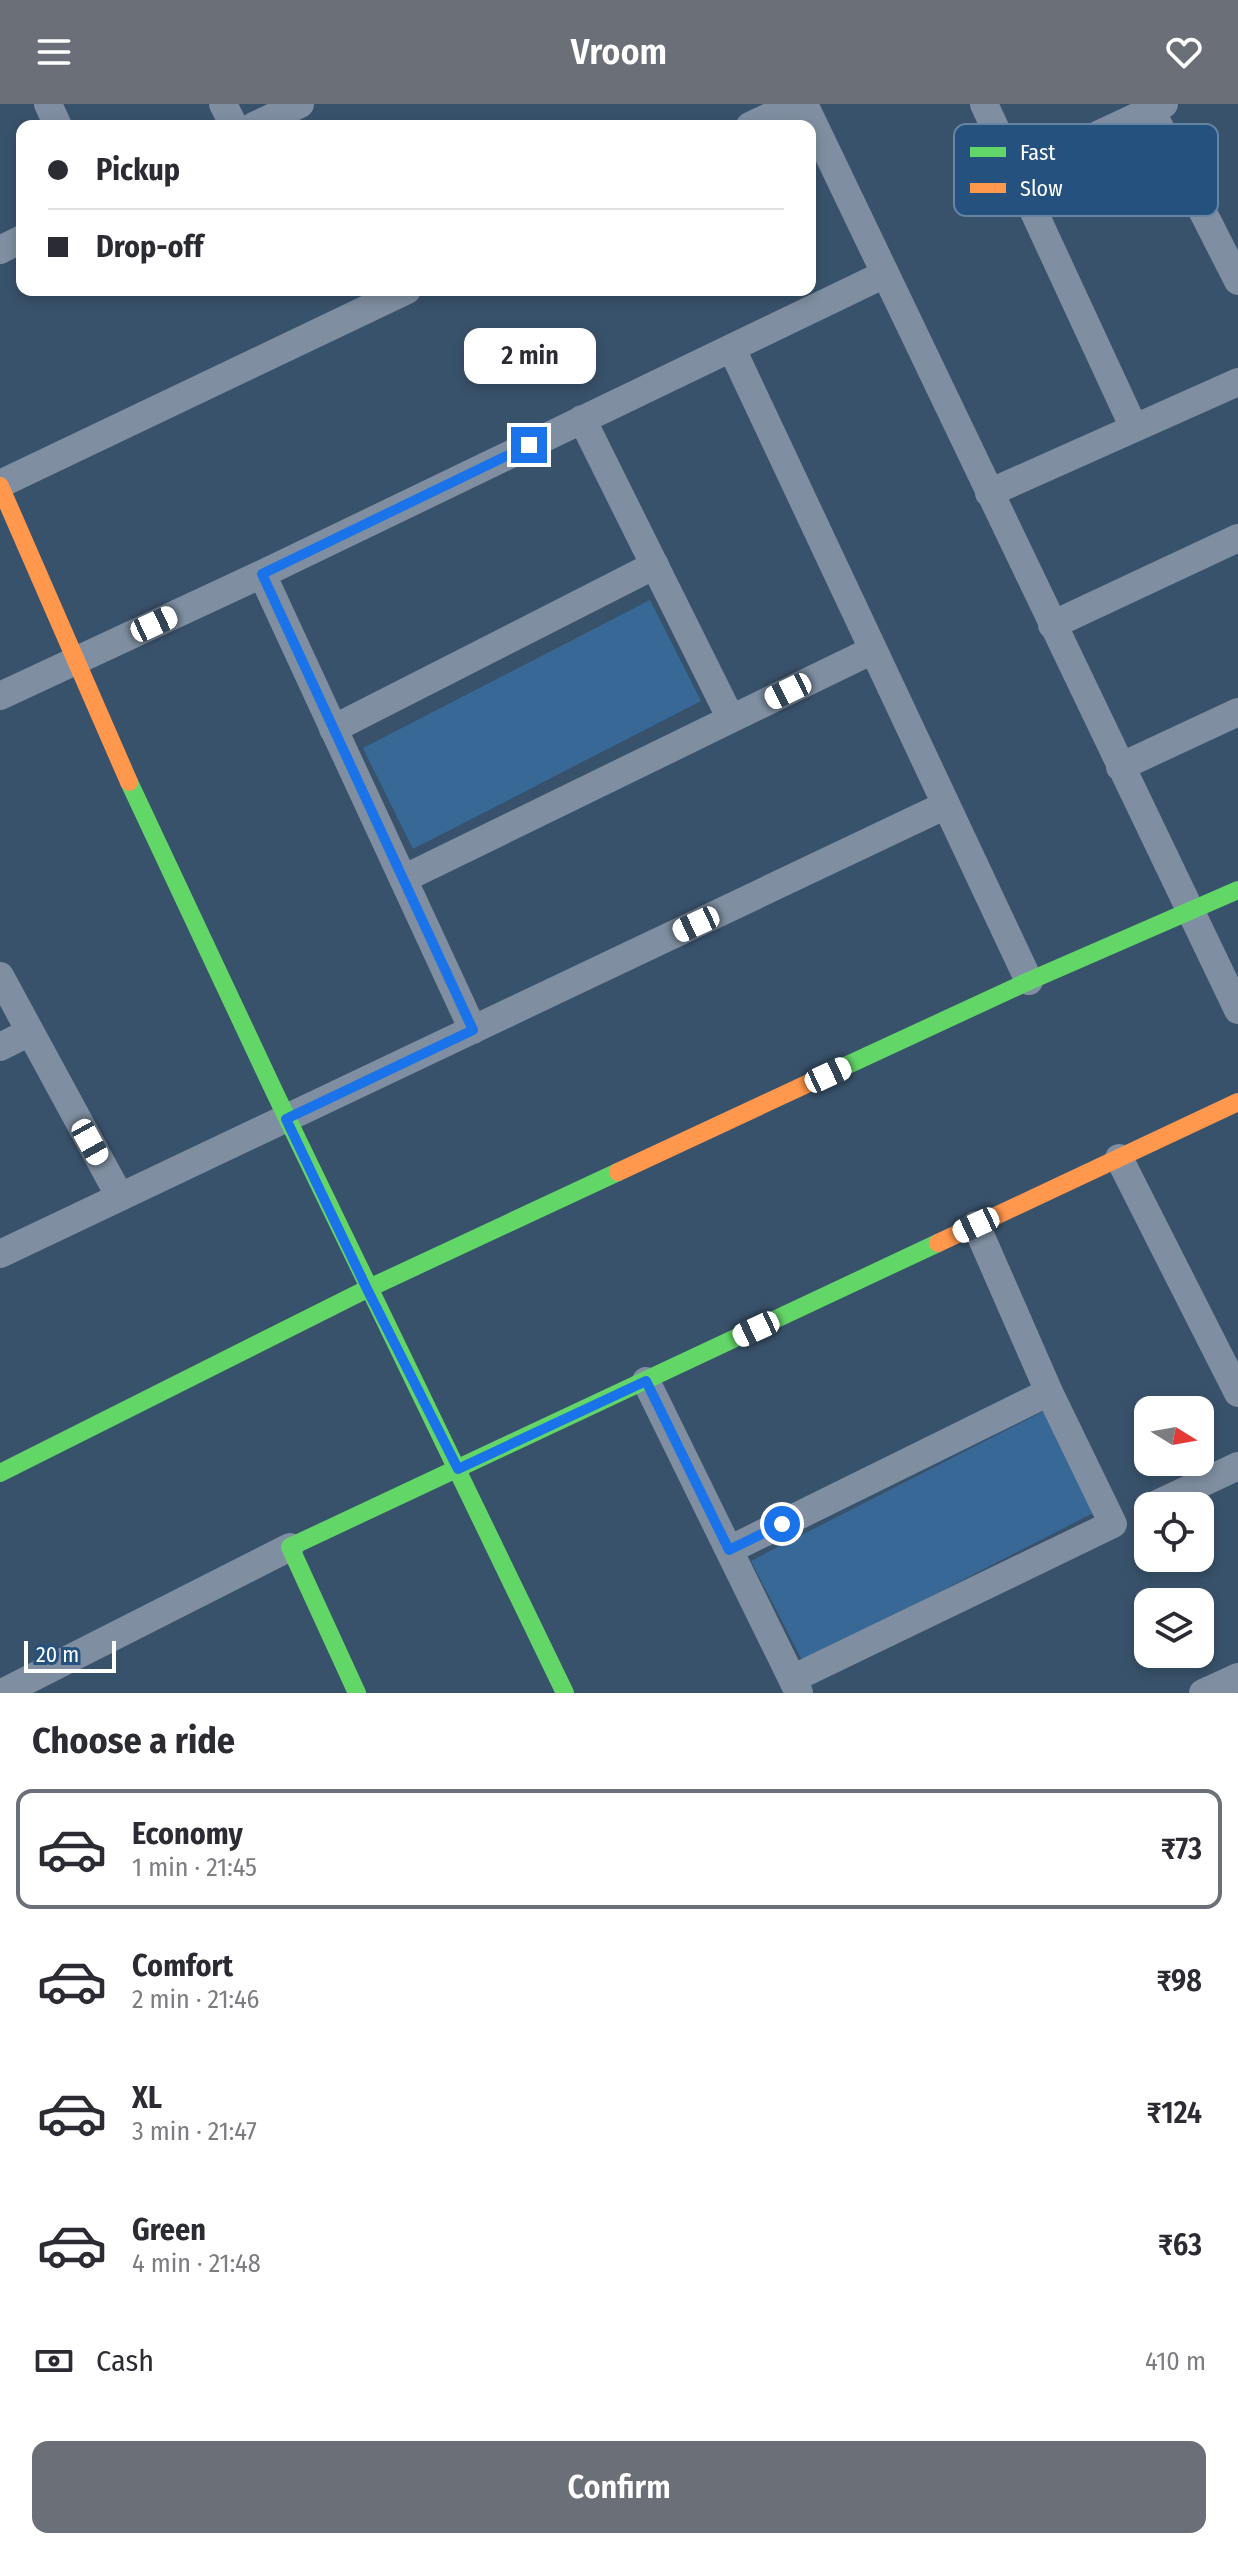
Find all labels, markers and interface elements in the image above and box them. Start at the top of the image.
icon: menu [32,30,76,74]
text: Vroom [571,30,667,74]
icon: heart [1162,30,1206,74]
legend [954,124,1218,216]
text: Fast [1020,139,1056,166]
text: Pickup [96,152,180,188]
text: Slow [1020,175,1063,202]
text: Drop-off [96,229,203,265]
callout: 2 min [463,329,595,385]
text: 2 min [501,340,559,371]
route end [511,427,547,463]
car [127,603,181,645]
car [761,670,815,712]
car [669,903,723,945]
car [801,1054,855,1096]
car [68,1115,112,1169]
car [949,1204,1003,1246]
car [729,1308,783,1350]
north arrow [1134,1396,1214,1476]
map controls [1134,1396,1214,1668]
button: locate [1134,1492,1214,1572]
route start [764,1506,800,1542]
button: layers [1134,1588,1214,1668]
scale bar [24,1637,116,1673]
text: 20 m [36,1641,79,1668]
text: Choose a ride [32,1719,235,1763]
icon: car [36,1813,108,1885]
text: Economy [132,1816,243,1852]
text: ₹73 [1161,1831,1202,1867]
text: 1 min · 21:45 [132,1852,257,1883]
icon: car [36,1945,108,2017]
text: Comfort [132,1948,233,1984]
text: ₹98 [1156,1963,1202,1999]
text: 2 min · 21:46 [132,1984,259,2015]
icon: car [36,2077,108,2149]
text: XL [132,2080,162,2116]
text: ₹124 [1147,2095,1202,2131]
text: 3 min · 21:47 [132,2116,257,2147]
icon: car [36,2209,108,2281]
text: Green [132,2212,206,2248]
text: ₹63 [1158,2227,1202,2263]
text: 4 min · 21:48 [132,2248,261,2279]
icon: cash [32,2339,76,2383]
text: Cash [96,2343,154,2379]
text: 410 m [1145,2346,1206,2377]
button: Confirm [32,2441,1206,2533]

